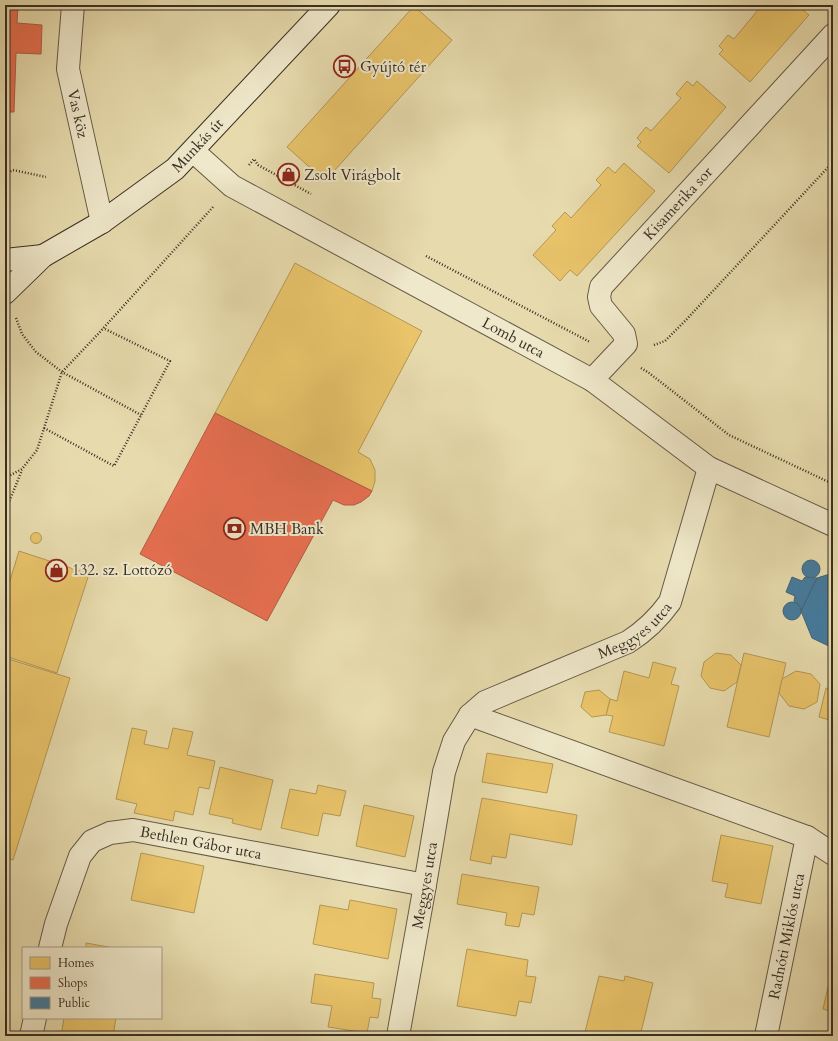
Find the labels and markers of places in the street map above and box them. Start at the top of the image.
bus stop icon: Gyújtó tér [331,54,357,80]
place label: Gyújtó tér [360,57,427,77]
shop icon: Zsolt Virágbolt [275,162,301,188]
place label: Zsolt Virágbolt [304,165,401,185]
bank icon: MBH Bank [222,516,248,542]
place label: MBH Bank [250,519,324,539]
shop icon: 132. sz. Lottózó [44,557,70,583]
place label: 132. sz. Lottózó [72,560,172,580]

